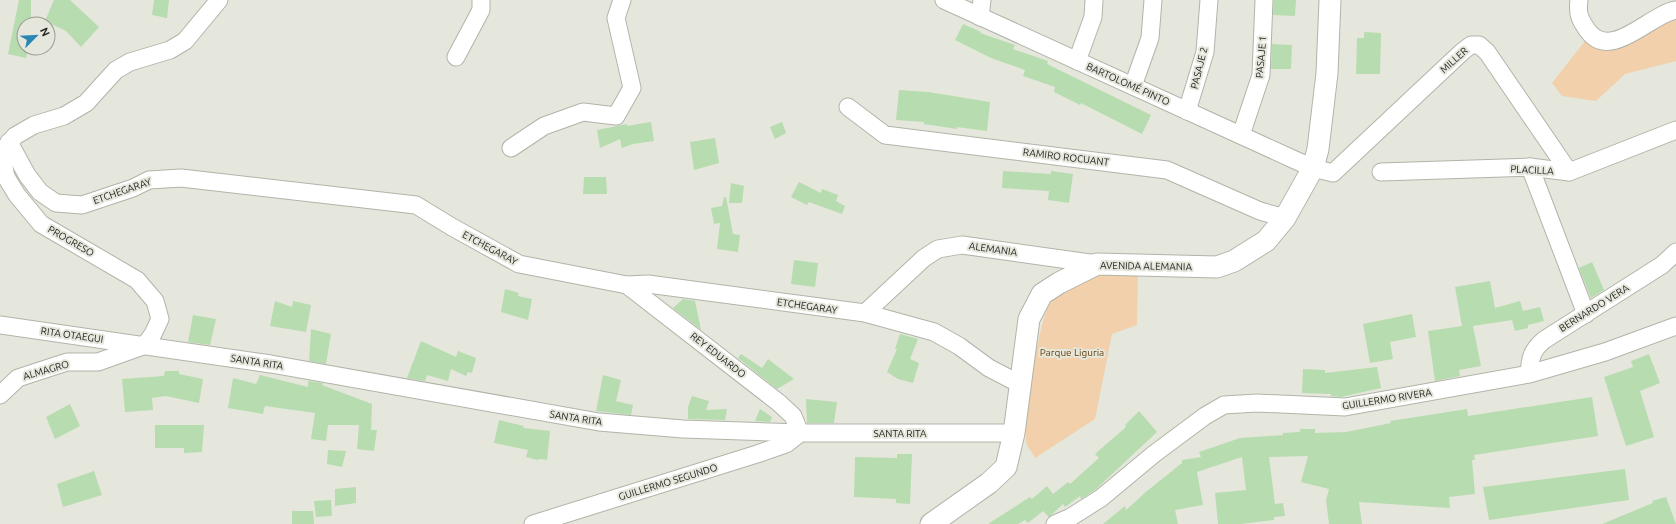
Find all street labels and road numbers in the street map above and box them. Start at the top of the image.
street label: PASAJE 1 [1254,35,1268,79]
street label: MILLER [1438,45,1470,75]
street label: PASAJE 2 [1188,46,1210,90]
street label: BARTOLOMÉ PINTO [1085,60,1172,107]
street label: RAMIRO ROCUANT [1022,146,1110,168]
street label: PLACILLA [1510,163,1554,177]
street label: ETCHEGARAY [91,176,153,206]
street label: PROGRESO [46,223,96,259]
street label: ETCHEGARAY [461,229,520,267]
street label: ALEMANIA [968,240,1018,258]
street label: AVENIDA ALEMANIA [1100,260,1193,272]
street label: BERNARDO VERA [1557,282,1631,334]
street label: ETCHEGARAY [776,296,838,316]
street label: RITA OTAEGUI [40,325,104,345]
street label: REY EDUARDO [688,330,748,380]
street label: SANTA RITA [230,352,285,372]
street label: ALMAGRO [22,358,70,382]
street label: GUILLERMO RIVERA [1341,386,1433,412]
street label: SANTA RITA [549,408,604,428]
street label: SANTA RITA [874,428,927,439]
street label: GUILLERMO SEGUNDO [617,462,719,502]

